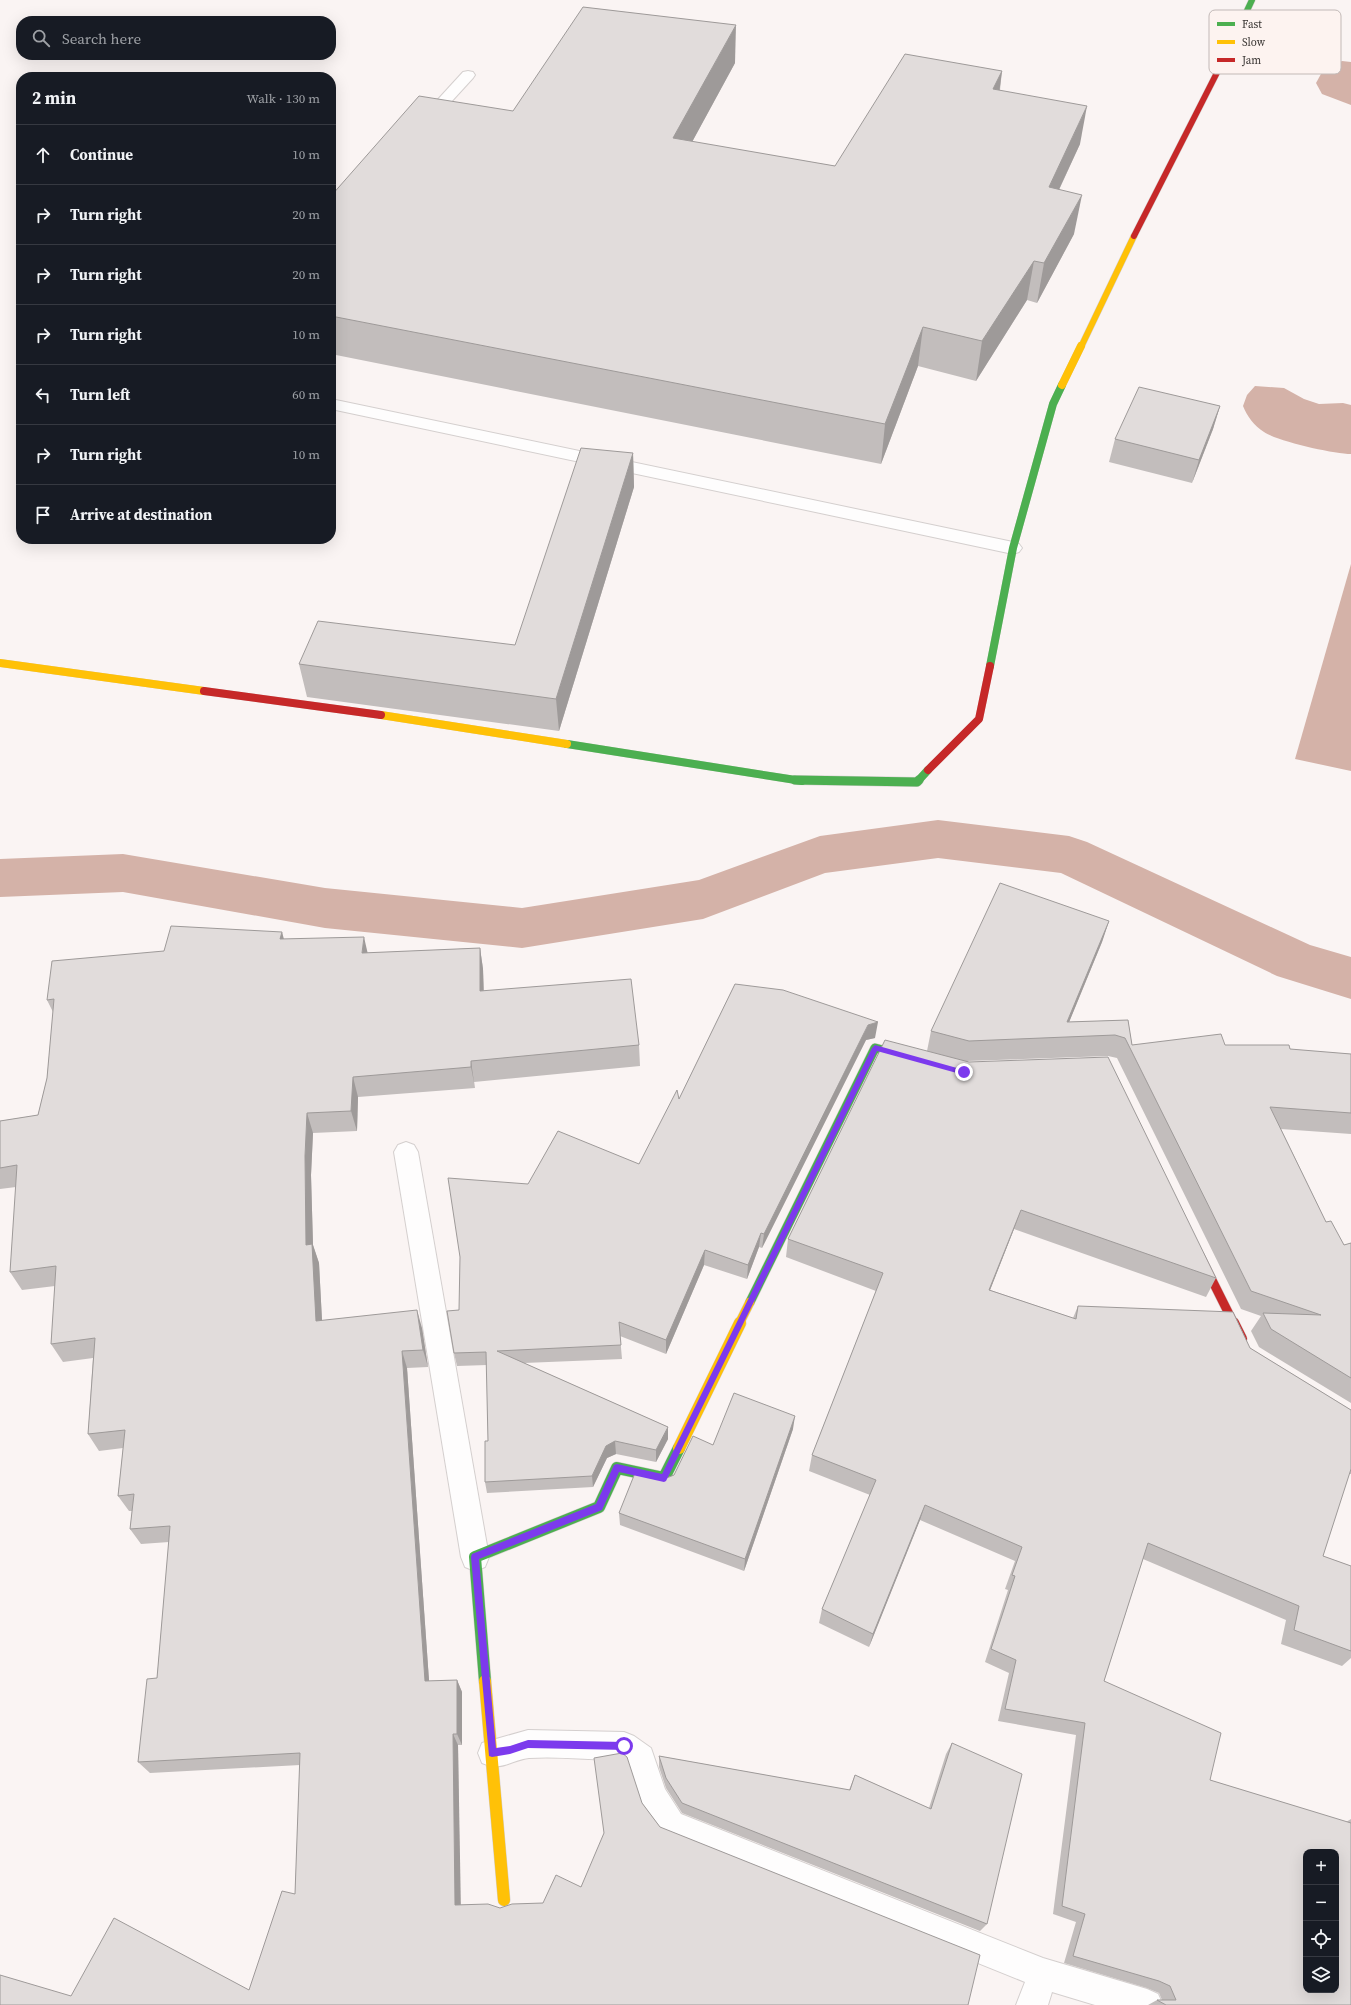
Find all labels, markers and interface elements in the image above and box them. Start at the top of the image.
legend [1209,10,1341,74]
search box [16,16,336,60]
text: Fast [1242,17,1262,32]
icon: search [30,27,52,49]
text: Search here [62,28,141,49]
text: Slow [1242,35,1266,50]
text: Jam [1241,53,1261,68]
text: 2 min [32,86,76,110]
text: Walk · 130 m [247,90,320,107]
icon: ahead [32,144,54,166]
text: Continue [70,144,133,165]
text: 10 m [292,146,320,163]
icon: right [32,204,54,226]
text: Turn right [70,204,142,225]
text: 20 m [292,206,320,223]
icon: right [32,264,54,286]
text: Turn right [70,264,142,285]
text: 20 m [292,266,320,283]
icon: right [32,324,54,346]
text: Turn right [70,324,142,345]
text: 10 m [292,326,320,343]
icon: left [32,384,54,406]
text: Turn left [70,384,130,405]
text: 60 m [292,386,320,403]
icon: right [32,444,54,466]
text: Turn right [70,444,142,465]
text: 10 m [292,446,320,463]
icon: arrive [32,504,54,526]
text: Arrive at destination [70,504,212,525]
route end [955,1063,973,1081]
route start [615,1737,633,1755]
map controls [1303,1849,1339,1993]
button: + [1303,1849,1339,1885]
button: − [1303,1885,1339,1921]
button: locate [1303,1921,1339,1957]
button: layers [1303,1957,1339,1993]

